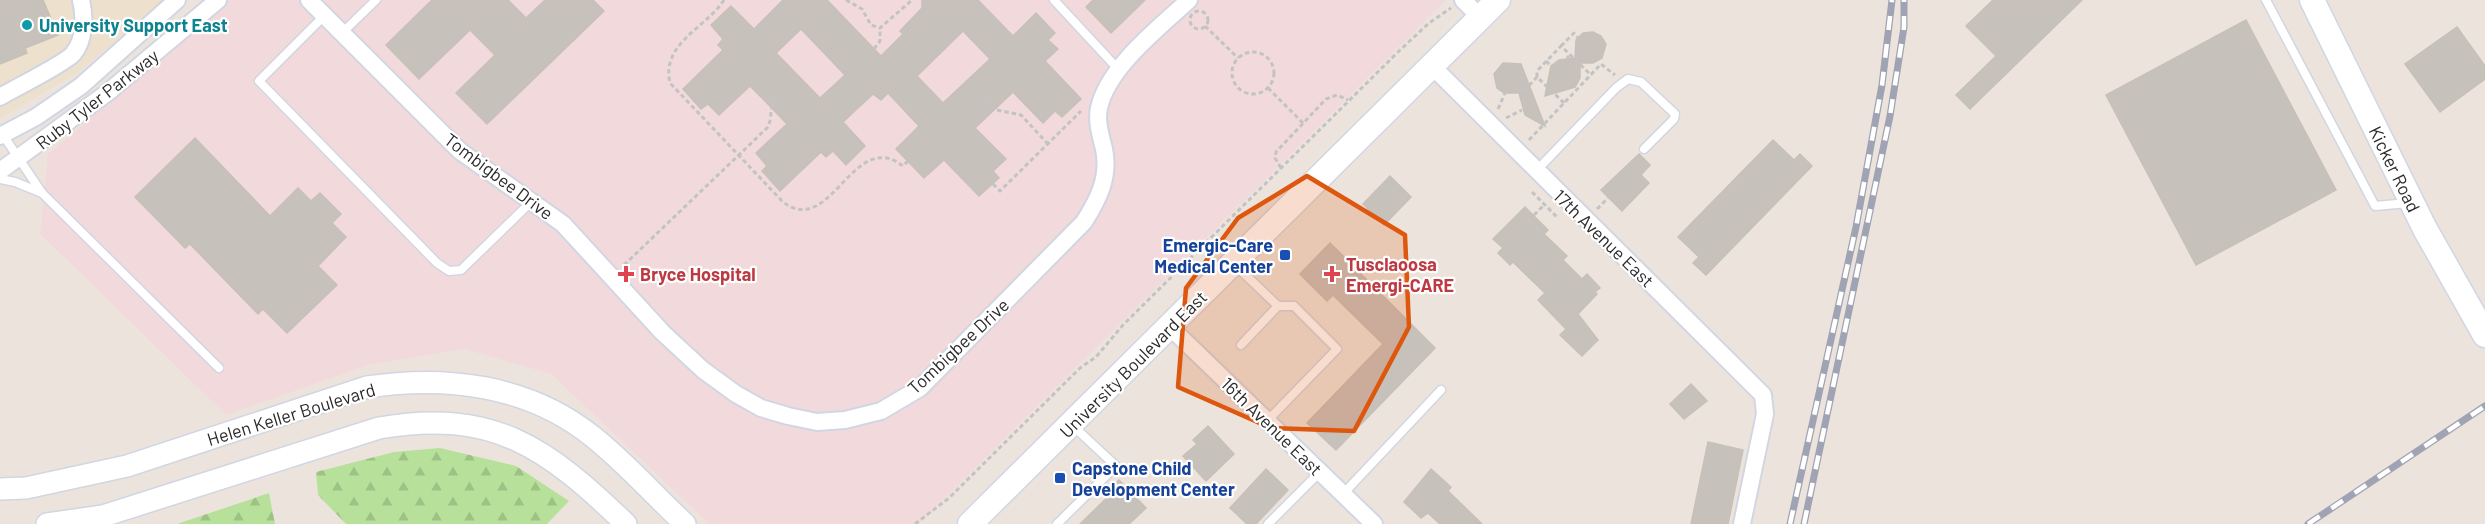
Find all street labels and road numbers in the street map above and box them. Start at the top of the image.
street label: Ruby Tyler Parkway [31,44,163,154]
street label: Kicker Road [2365,122,2425,216]
street label: Tombigbee Drive [440,128,558,224]
street label: 17th Avenue East [1549,185,1659,291]
street label: University Boulevard East [1055,286,1211,442]
street label: Tombigbee Drive [903,294,1013,398]
street label: 16th Avenue East [1217,372,1327,480]
street label: Helen Keller Boulevard [204,378,378,450]

